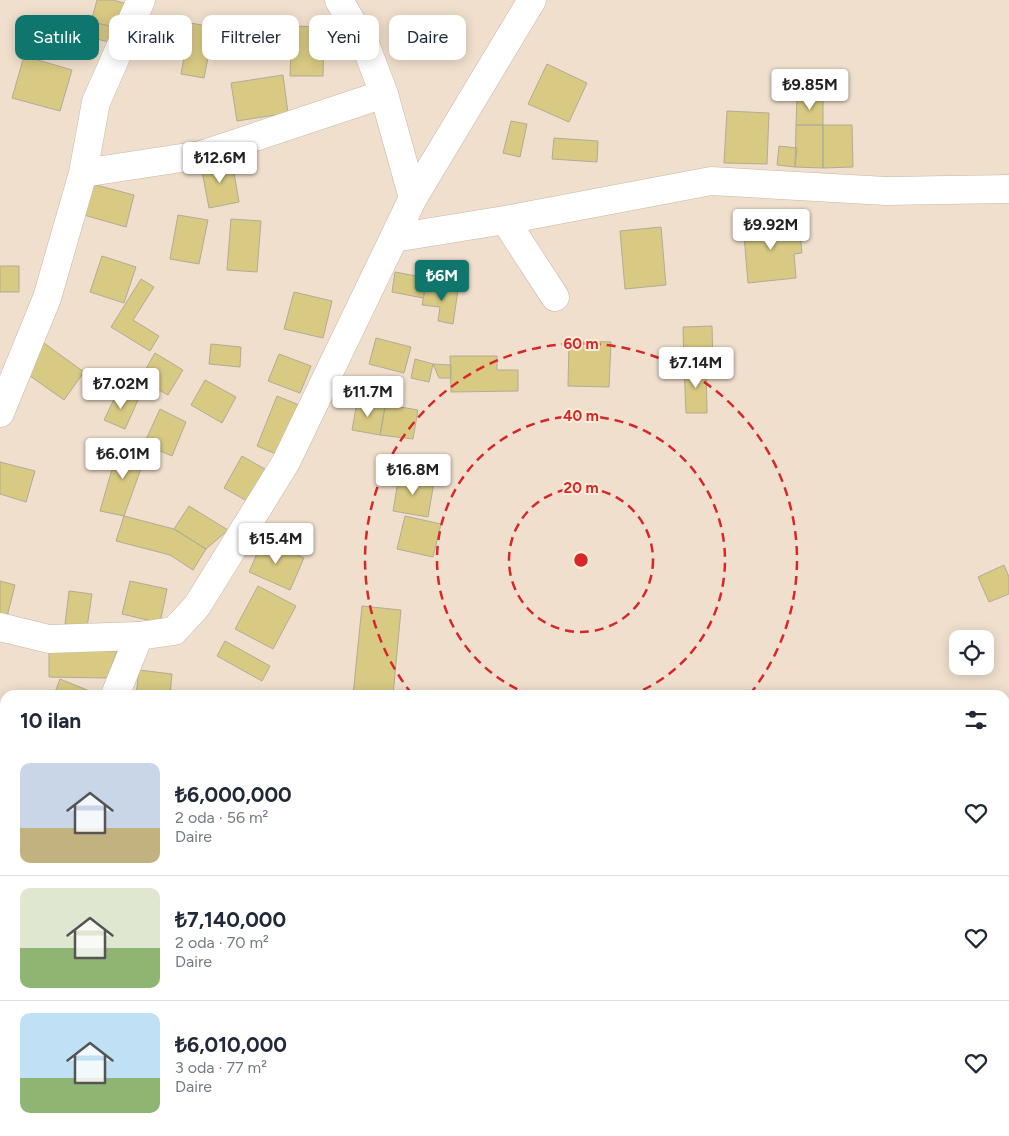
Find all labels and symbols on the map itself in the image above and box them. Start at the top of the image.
pin: ₺9.85M [769,68,851,111]
pin: ₺12.6M [179,142,261,184]
pin: ₺9.92M [730,208,812,251]
pin: ₺6M [418,260,466,302]
text: 60 m [563,335,599,353]
pin: ₺7.14M [655,346,737,389]
pin: ₺7.02M [80,368,162,410]
pin: ₺11.7M [327,376,409,418]
text: 40 m [563,407,599,425]
pin: ₺6.01M [82,438,164,480]
pin: ₺16.8M [372,454,454,496]
text: 20 m [563,479,599,497]
pin: ₺15.4M [235,522,317,565]
centre of rings [572,551,590,569]

